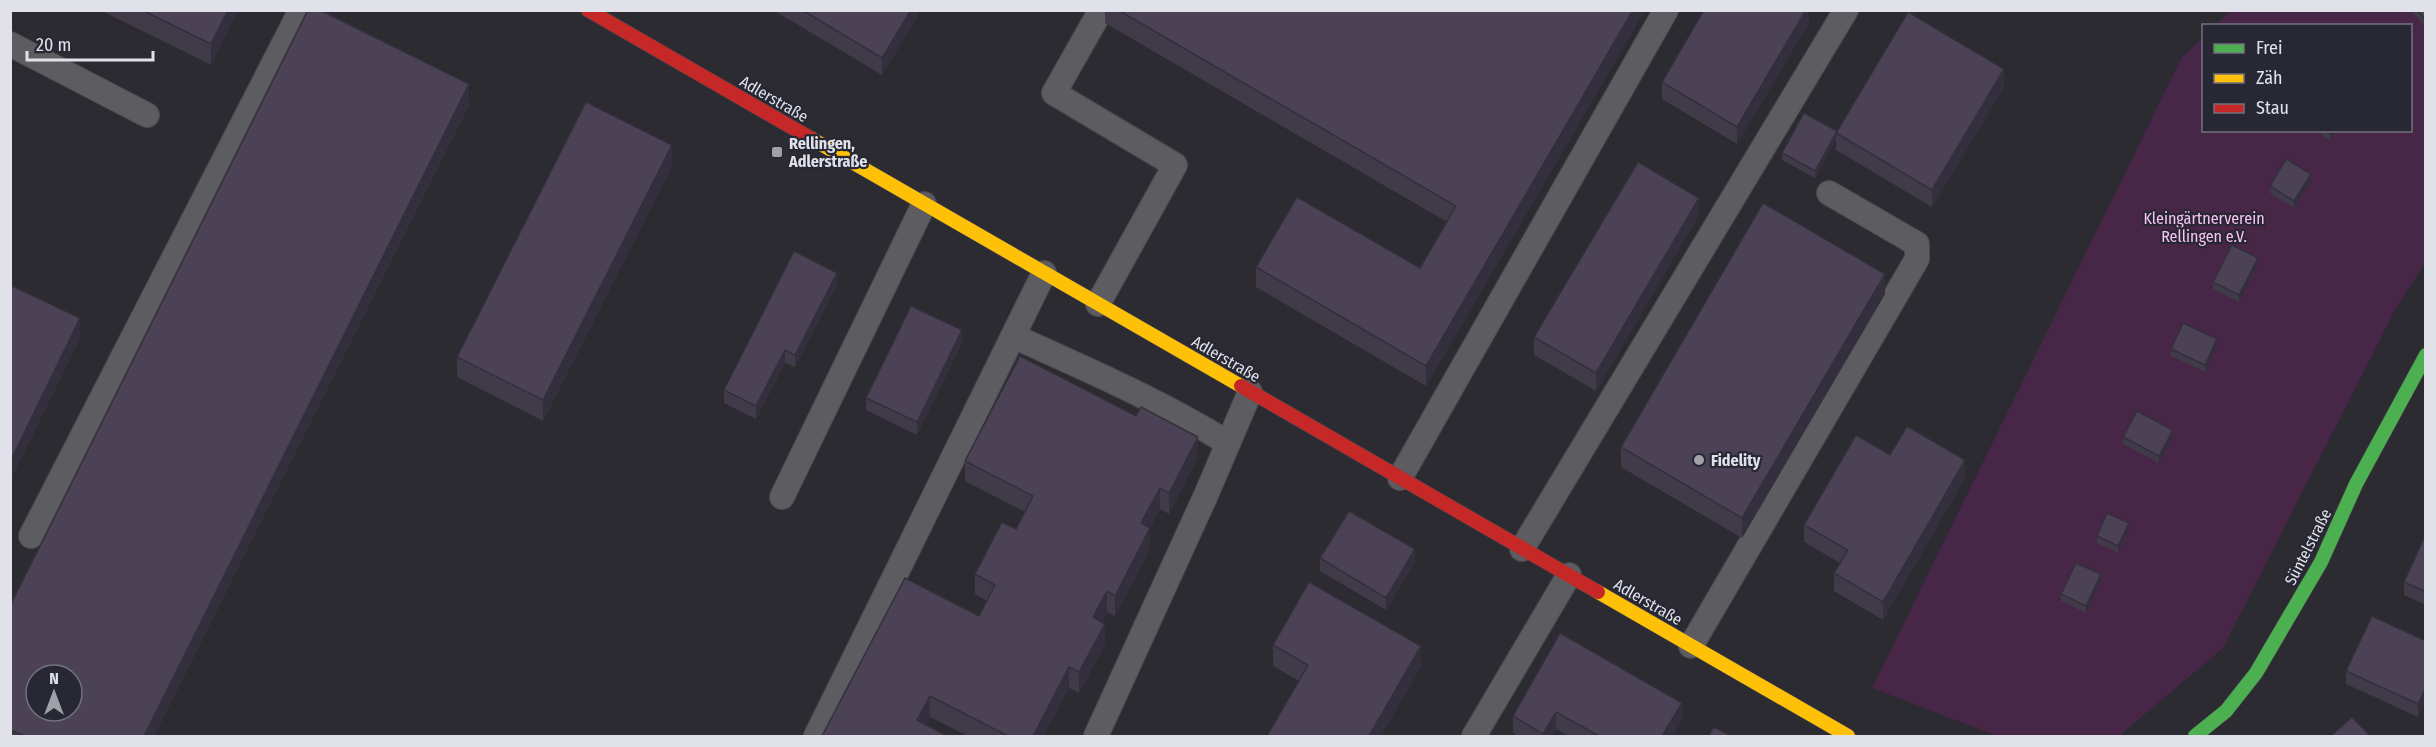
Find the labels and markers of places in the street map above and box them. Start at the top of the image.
place label: Rellingen, Adlerstraße [788,134,867,171]
marker: Rellingen, Adlerstraße [770,145,784,159]
place label: Fidelity [1711,451,1761,470]
marker: Fidelity [1692,453,1706,467]

